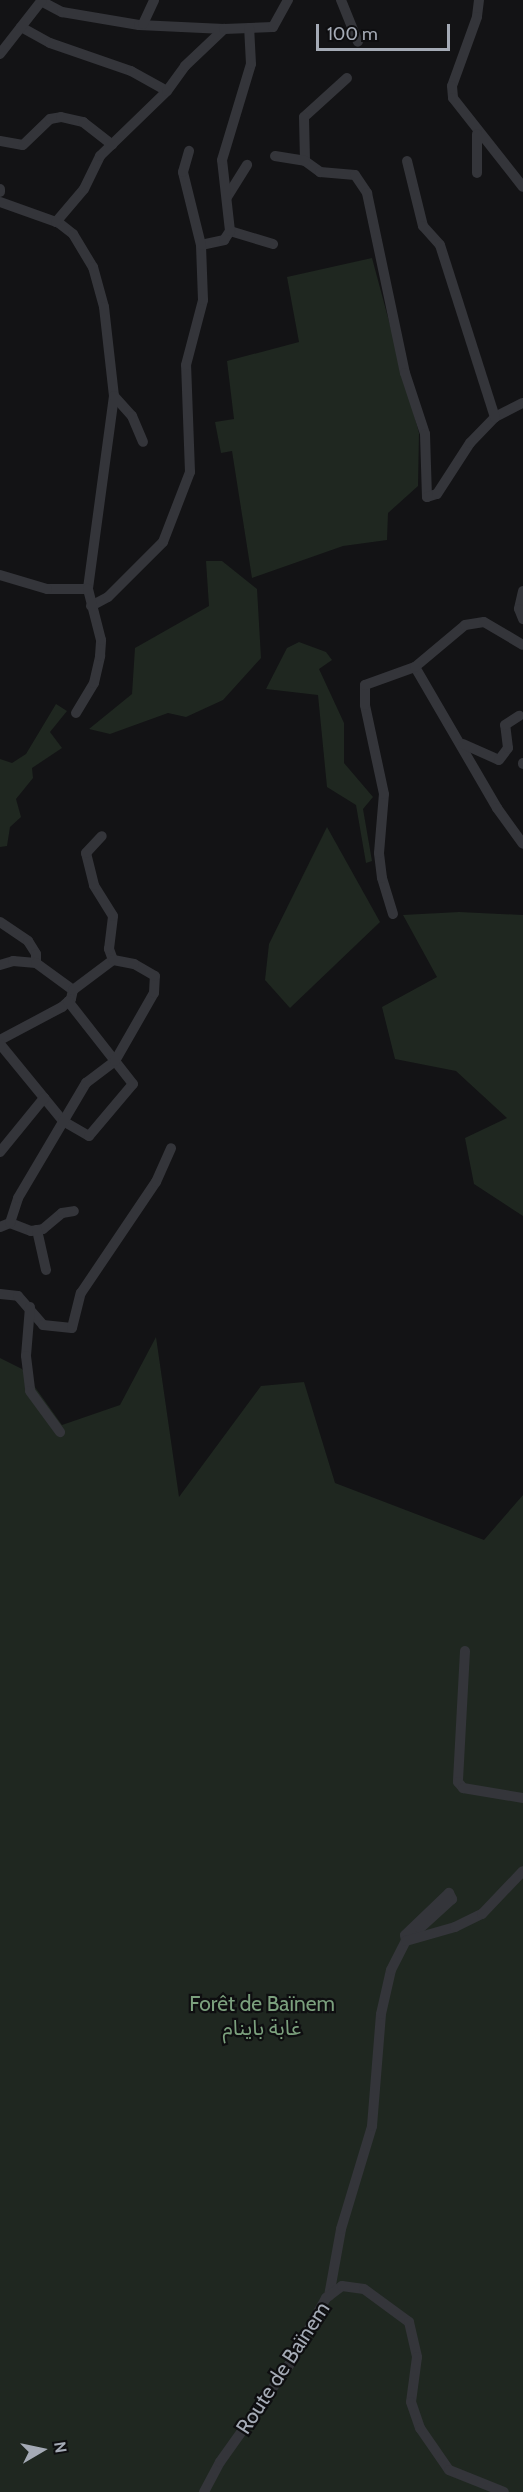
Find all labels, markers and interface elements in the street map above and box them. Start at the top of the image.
scale bar [319,12,452,50]
text: 100 m [327,23,378,45]
park label: Forêt de Baïnem غابة باينام [189,1991,335,2041]
street label: Route de Baïnem [231,2297,335,2439]
north arrow [12,2420,72,2480]
text: N [50,2440,71,2454]

